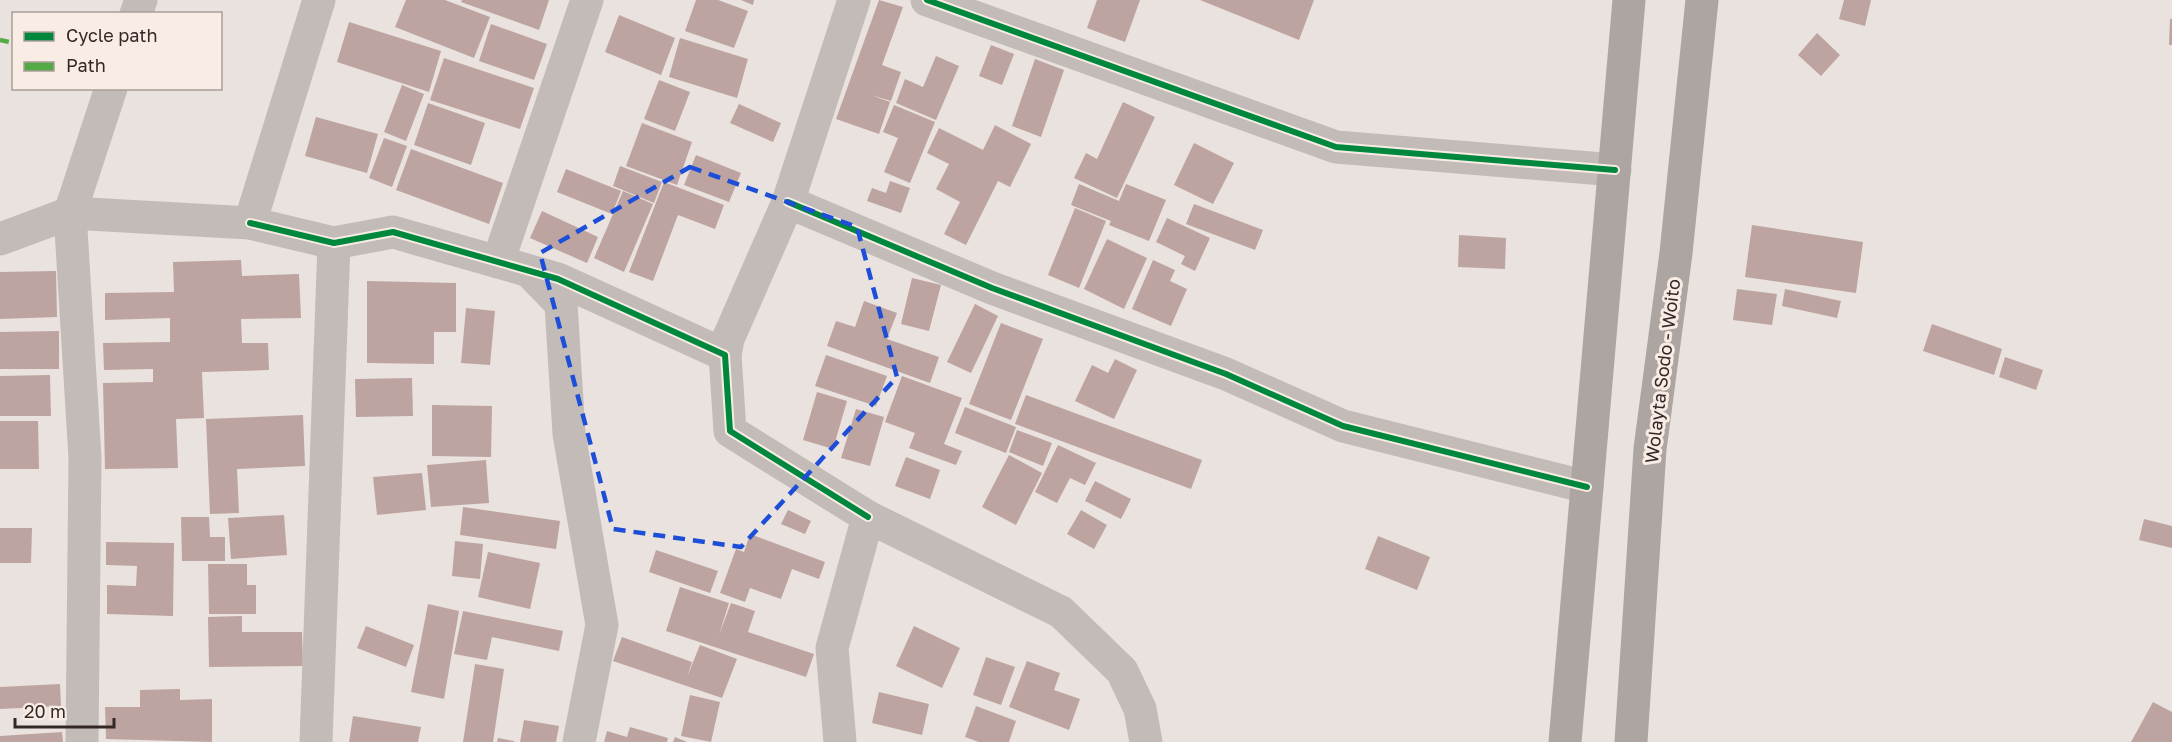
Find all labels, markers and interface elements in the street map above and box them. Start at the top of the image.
legend [12,12,222,90]
text: Cycle path [66,24,158,46]
text: Path [66,54,106,76]
street label: Wolayta Sodo - Woito [1640,278,1684,464]
scale bar [15,691,114,729]
text: 20 m [24,700,66,722]

